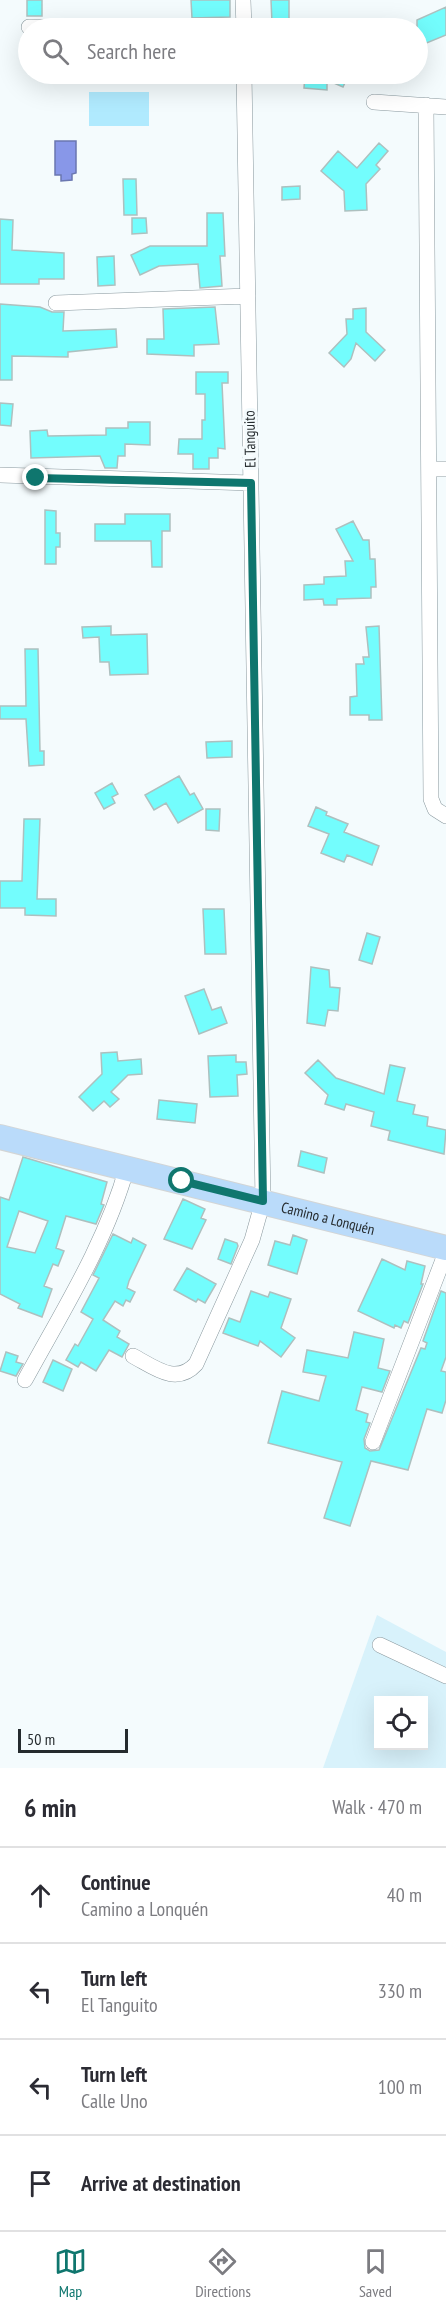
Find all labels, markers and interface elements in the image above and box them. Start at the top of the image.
search box [18,18,428,84]
icon: search [39,35,72,68]
text: Search here [87,37,176,65]
street label: El Tanguito [240,410,260,468]
route end [22,464,48,490]
route start [168,1167,194,1193]
street label: Camino a Lonquén [279,1197,377,1239]
map controls [374,1696,428,1750]
button: locate [374,1696,428,1750]
scale bar [18,1726,128,1754]
text: 50 m [27,1729,55,1749]
text: 6 min [24,1791,77,1824]
text: Walk · 470 m [332,1794,422,1820]
text: Continue [81,1868,151,1896]
icon: ahead [24,1879,57,1912]
text: 40 m [387,1882,422,1908]
text: Camino a Lonquén [81,1896,208,1922]
text: Turn left [81,1964,147,1992]
icon: left [24,1975,57,2008]
text: 330 m [378,1978,422,2004]
text: El Tanguito [81,1992,158,2018]
text: Turn left [81,2060,147,2088]
icon: left [24,2071,57,2104]
text: 100 m [378,2074,422,2100]
text: Calle Uno [81,2088,148,2114]
icon: arrive [24,2167,57,2200]
text: Arrive at destination [81,2169,241,2197]
tab: Map [54,2245,87,2301]
tab: Directions [195,2245,251,2301]
tab: Saved [359,2245,392,2301]

